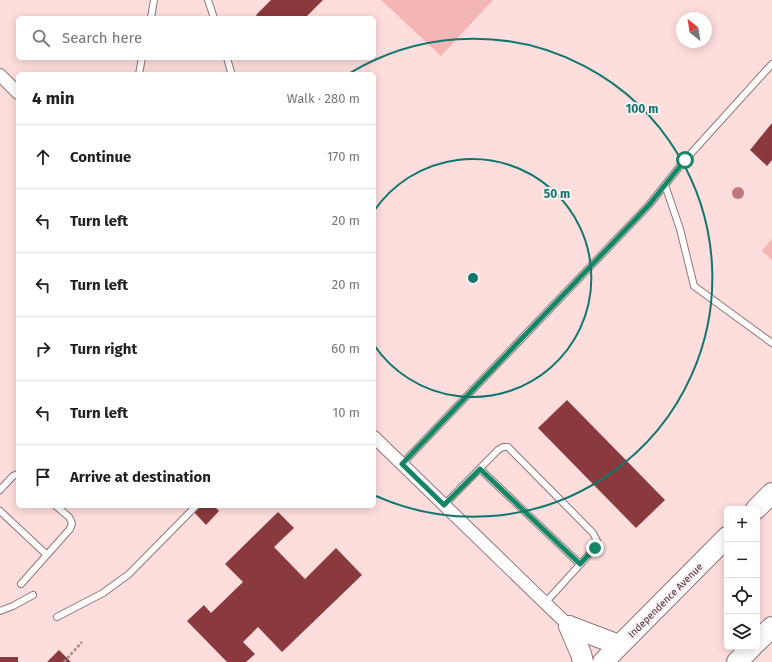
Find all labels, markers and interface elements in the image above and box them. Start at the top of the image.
north arrow [676,12,712,48]
search box [16,16,376,60]
icon: search [30,27,52,49]
text: Search here [62,29,142,47]
text: 4 min [32,88,75,109]
text: Walk · 280 m [287,91,360,106]
text: 100 m [626,102,658,116]
icon: ahead [32,146,54,168]
text: Continue [70,148,131,166]
text: 170 m [327,149,360,164]
route start [676,151,694,169]
text: 50 m [544,187,570,201]
icon: left [32,210,54,232]
text: Turn left [70,212,128,230]
text: 20 m [332,213,360,228]
centre of rings [466,271,480,285]
icon: left [32,274,54,296]
text: Turn left [70,276,128,294]
text: 20 m [332,277,360,292]
icon: right [32,338,54,360]
text: Turn right [70,340,137,358]
text: 60 m [331,341,360,356]
icon: left [32,402,54,424]
text: Turn left [70,404,128,422]
text: 10 m [333,405,360,420]
icon: arrive [32,466,54,488]
text: Arrive at destination [70,468,211,486]
map controls [724,506,760,650]
button: + [724,506,760,542]
route end [586,539,604,557]
button: − [724,542,760,578]
street label: Independence Avenue [626,561,706,641]
button: locate [724,578,760,614]
button: layers [724,614,760,650]

